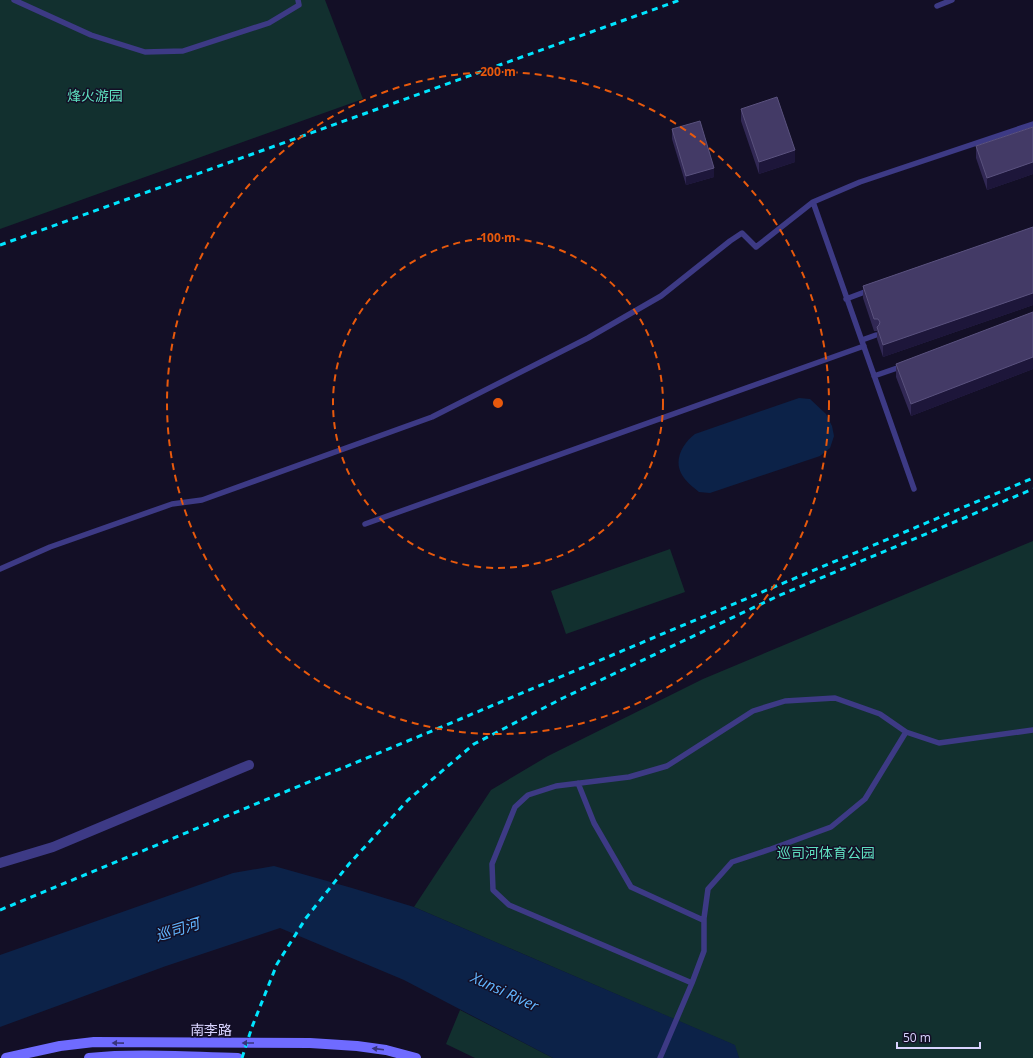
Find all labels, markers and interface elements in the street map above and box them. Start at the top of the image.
text: 200 m [480,63,516,80]
park label: 烽火游园 [67,86,123,105]
text: 100 m [480,229,516,246]
centre of rings [491,396,505,410]
park label: 巡司河体育公园 [777,843,875,862]
water label: 巡司河 [153,912,204,945]
water label: Xunsi River [467,966,543,1016]
street label: 南李路 [190,1020,232,1039]
scale bar [897,1024,980,1050]
text: 50 m [903,1029,931,1046]
one-way arrow [112,1039,124,1046]
one-way arrow [241,1040,254,1046]
one-way arrow [372,1046,384,1052]

